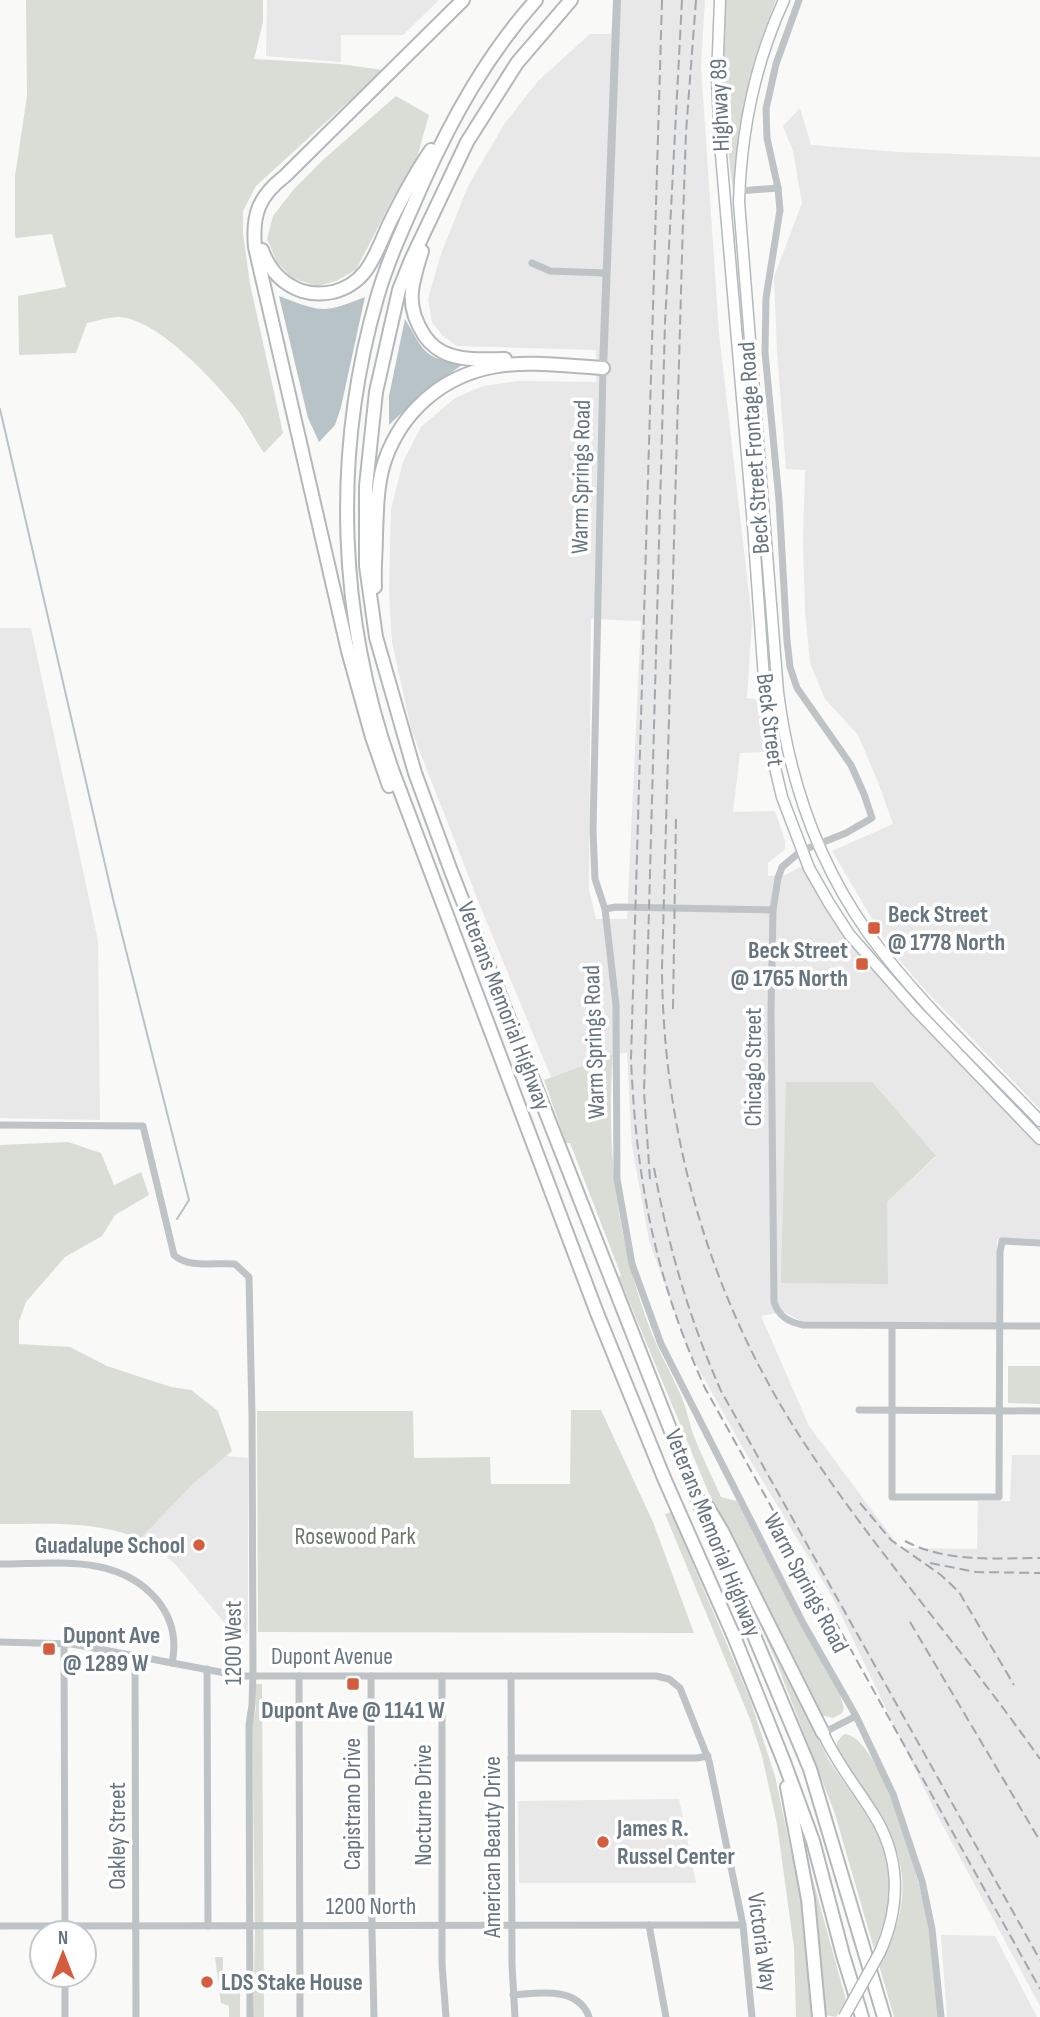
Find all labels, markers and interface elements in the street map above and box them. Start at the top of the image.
street label: Highway 89 [704,58,736,152]
street label: Beck Street Frontage Road [732,341,776,555]
street label: Warm Springs Road [565,400,597,554]
street label: Beck Street [750,672,790,768]
street label: Veterans Memorial Highway [451,898,557,1114]
place label: Beck Street @ 1778 North [888,900,1005,957]
marker: Beck Street @ 1778 North [866,920,882,936]
place label: Beck Street @ 1765 North [731,936,848,993]
marker: Beck Street @ 1765 North [854,956,870,972]
street label: Warm Springs Road [577,964,611,1120]
street label: Chicago Street [739,1008,768,1126]
street label: Veterans Memorial Highway [658,1425,768,1641]
street label: Warm Springs Road [757,1508,855,1658]
park label: Rosewood Park [294,1522,416,1551]
place label: Guadalupe School [35,1531,185,1560]
marker: Guadalupe School [191,1537,207,1553]
street label: 1200 West [219,1601,248,1685]
place label: Dupont Ave @ 1289 W [63,1621,160,1678]
marker: Dupont Ave @ 1289 W [41,1641,57,1657]
street label: Dupont Avenue [271,1642,393,1671]
marker: Dupont Ave @ 1141 W [345,1676,361,1692]
place label: Dupont Ave @ 1141 W [261,1696,445,1725]
street label: Capistrano Drive [338,1738,367,1870]
street label: Nocturne Drive [409,1744,438,1866]
street label: American Beauty Drive [478,1756,507,1939]
street label: Oakley Street [103,1782,132,1890]
place label: James R. Russel Center [616,1814,735,1871]
marker: James R. Russel Center [595,1834,611,1850]
street label: Victoria Way [741,1891,783,1993]
street label: 1200 North [326,1892,416,1921]
north arrow [28,1919,98,1989]
text: N [58,1927,68,1950]
place label: LDS Stake House [221,1968,363,1997]
marker: LDS Stake House [199,1974,215,1990]

